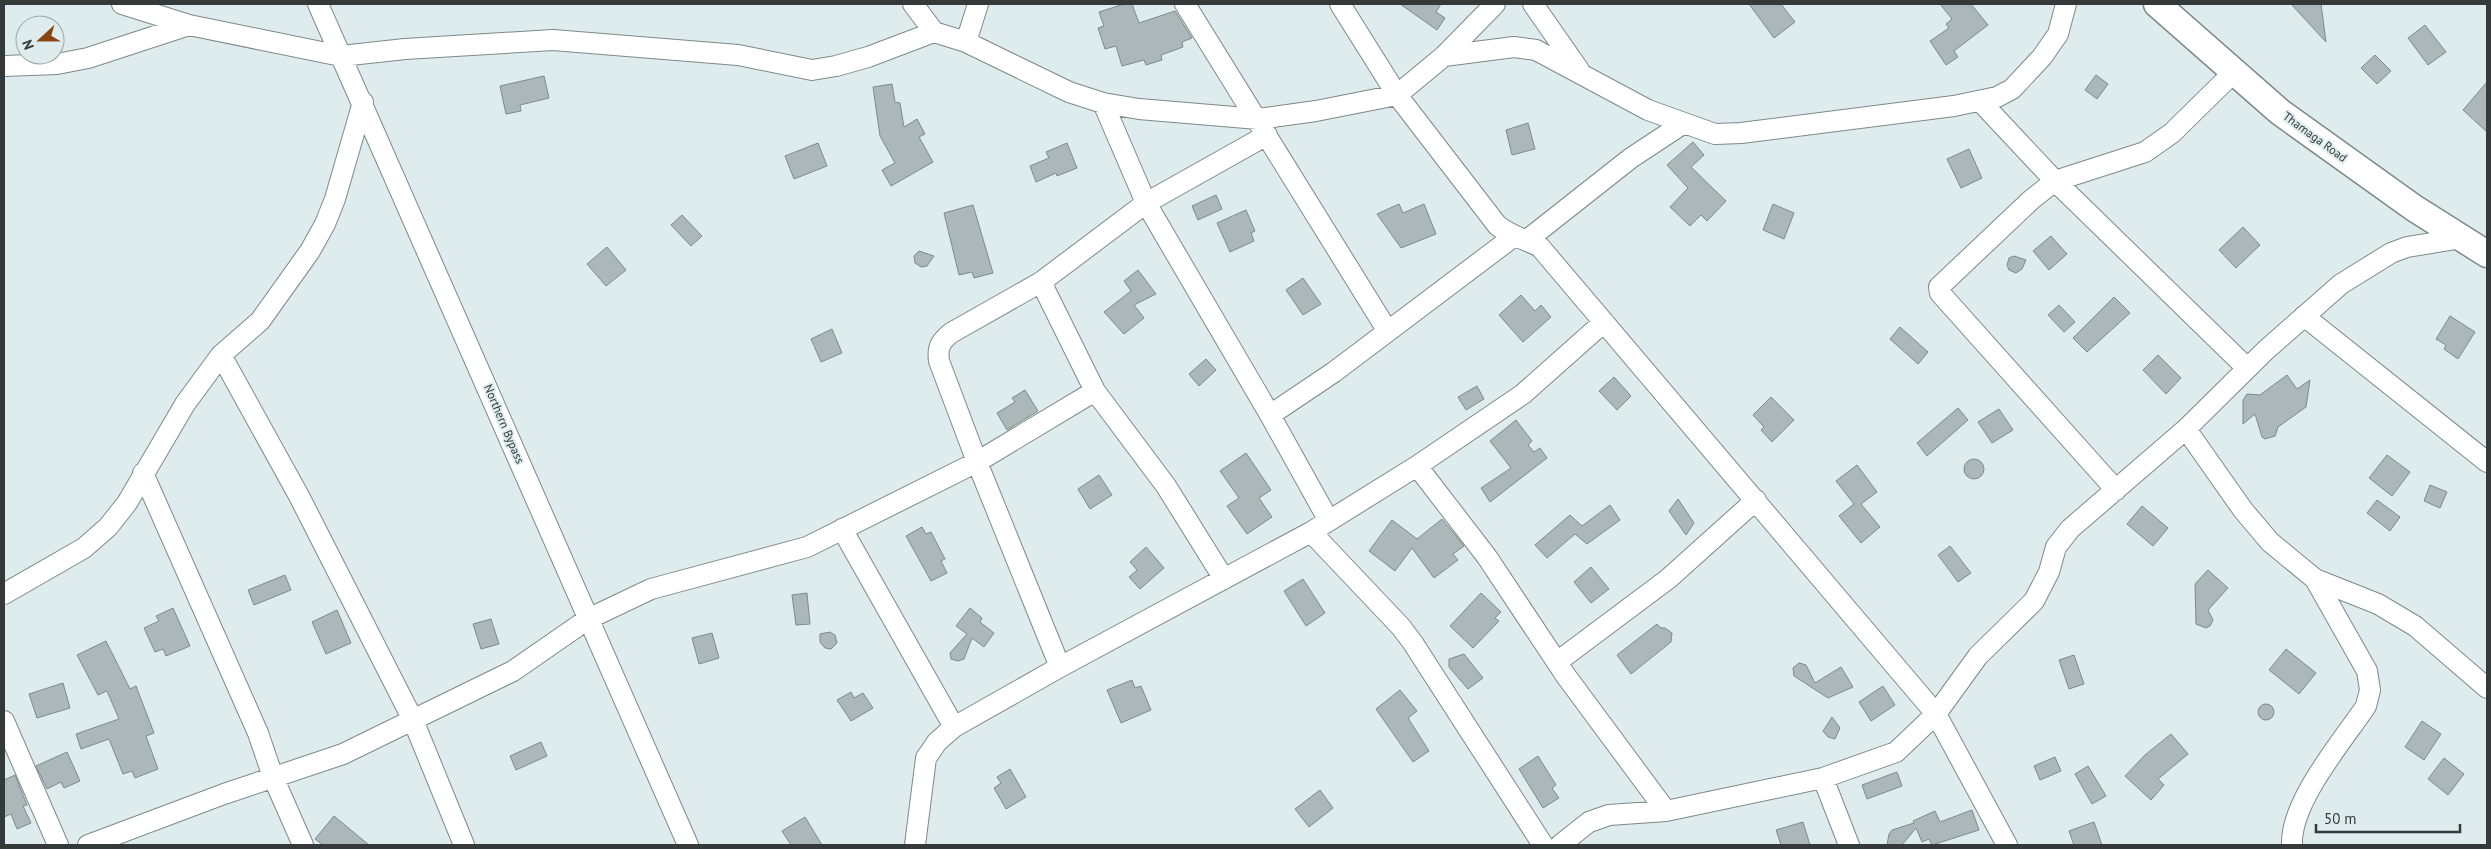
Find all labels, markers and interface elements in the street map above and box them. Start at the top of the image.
north arrow [15,15,65,65]
text: N [18,37,38,52]
street label: Thamaga Road [2280,108,2350,165]
street label: Northern Bypass [481,382,528,466]
scale bar [2316,802,2460,834]
text: 50 m [2324,809,2357,828]

